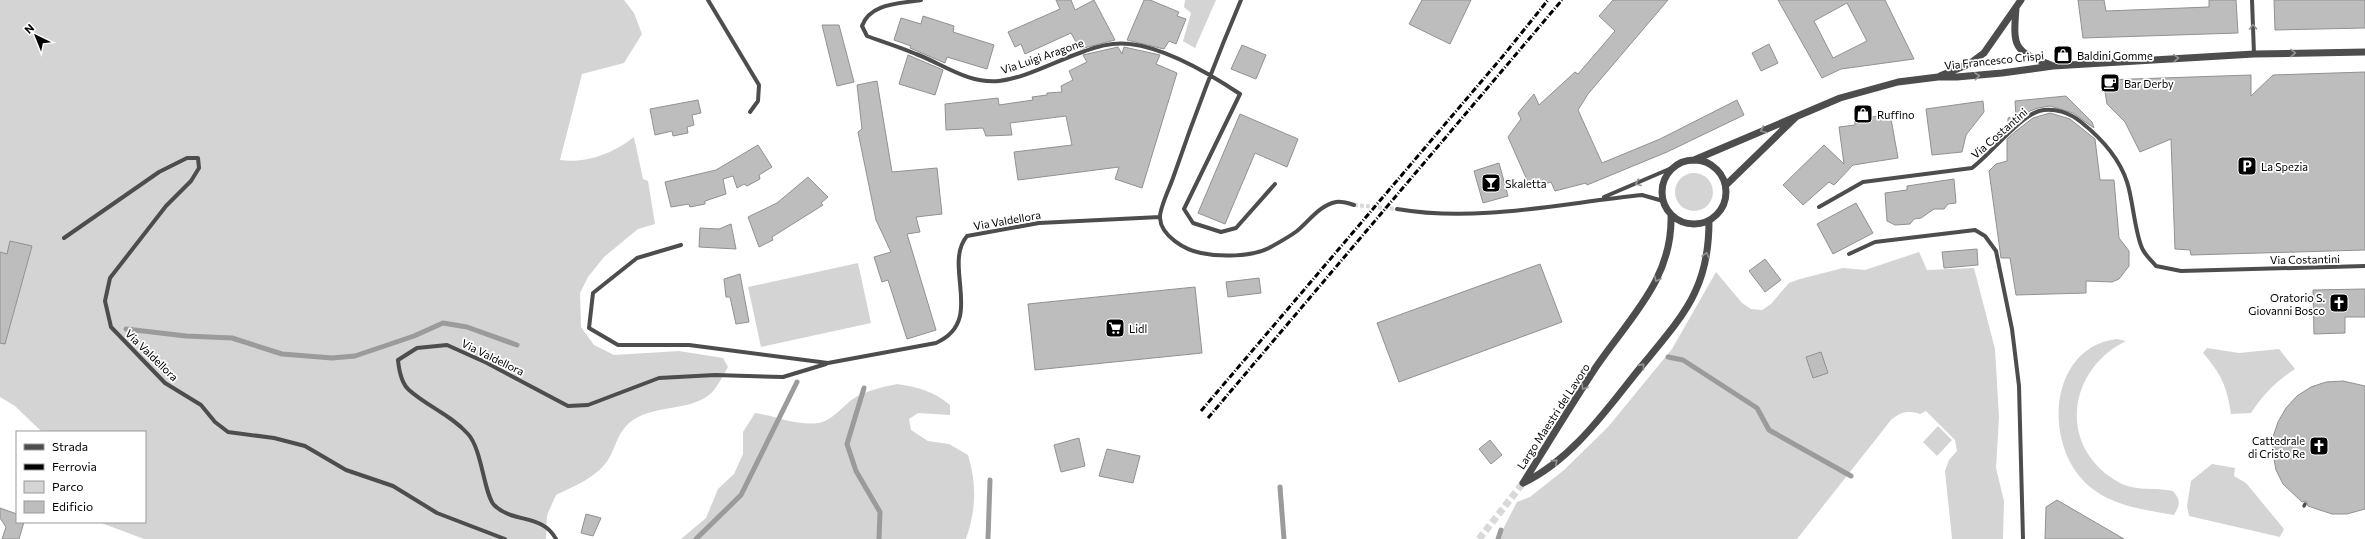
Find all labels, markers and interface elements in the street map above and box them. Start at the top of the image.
north arrow [16,16,56,56]
text: N [21,21,36,36]
one-way arrow [2249,24,2257,30]
street label: Via Luigi Aragone [999,36,1085,76]
shop icon: Baldini Gomme [2052,44,2074,66]
street label: Via Francesco Crispi [1943,48,2045,72]
place label: Baldini Gomme [2077,49,2153,62]
one-way arrow [2290,49,2296,57]
one-way arrow [2173,54,2179,63]
one-way arrow [1974,71,1980,80]
cafe icon: Bar Derby [2099,72,2121,94]
place label: Bar Derby [2124,77,2174,90]
shop icon: Ruffino [1852,103,1874,125]
street label: Via Costantini [1968,105,2030,161]
place label: Ruffino [1877,108,1915,121]
one-way arrow [1760,125,1767,133]
parking icon: La Spezia [2236,155,2258,177]
place label: La Spezia [2261,160,2308,173]
bar icon: Skaletta [1480,172,1502,194]
place label: Skaletta [1505,177,1546,190]
one-way arrow [1635,178,1642,186]
street label: Via Valdellora [972,208,1042,232]
one-way arrow [1701,251,1709,258]
street label: Via Costantini [2270,252,2340,266]
one-way arrow [1654,275,1662,283]
place label: Oratorio S. Giovanni Bosco [2248,291,2325,317]
church icon: Oratorio S. Giovanni Bosco [2328,292,2350,314]
supermarket icon: Lidl [1104,317,1126,339]
place label: Lidl [1129,322,1147,335]
street label: Via Valdellora [123,327,181,383]
street label: Via Valdellora [460,336,526,378]
street label: Largo Maestri del Lavoro [1514,360,1592,471]
one-way arrow [1637,363,1644,370]
one-way arrow [1582,383,1589,390]
legend [16,431,146,523]
place label: Cattedrale di Cristo Re [2248,434,2305,460]
church icon: Cattedrale di Cristo Re [2308,435,2330,457]
text: Strada [52,439,88,453]
text: Ferrovia [52,459,97,473]
one-way arrow [1550,460,1558,467]
text: Parco [52,479,84,493]
text: Edificio [52,499,93,513]

